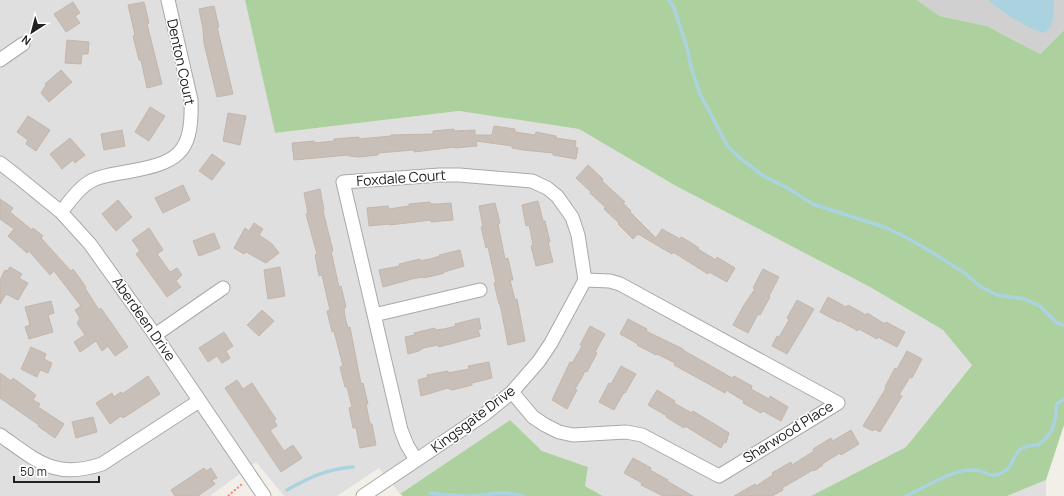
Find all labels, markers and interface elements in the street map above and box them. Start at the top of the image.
north arrow [12,12,52,52]
street label: Denton Court [163,17,200,107]
text: N [18,32,33,49]
street label: Foxdale Court [356,165,447,190]
street label: Aberdeen Drive [108,273,180,365]
street label: Kingsgate Drive [427,381,519,456]
street label: Sharwood Place [739,396,836,467]
scale bar [14,458,99,484]
text: 50 m [20,463,47,480]

